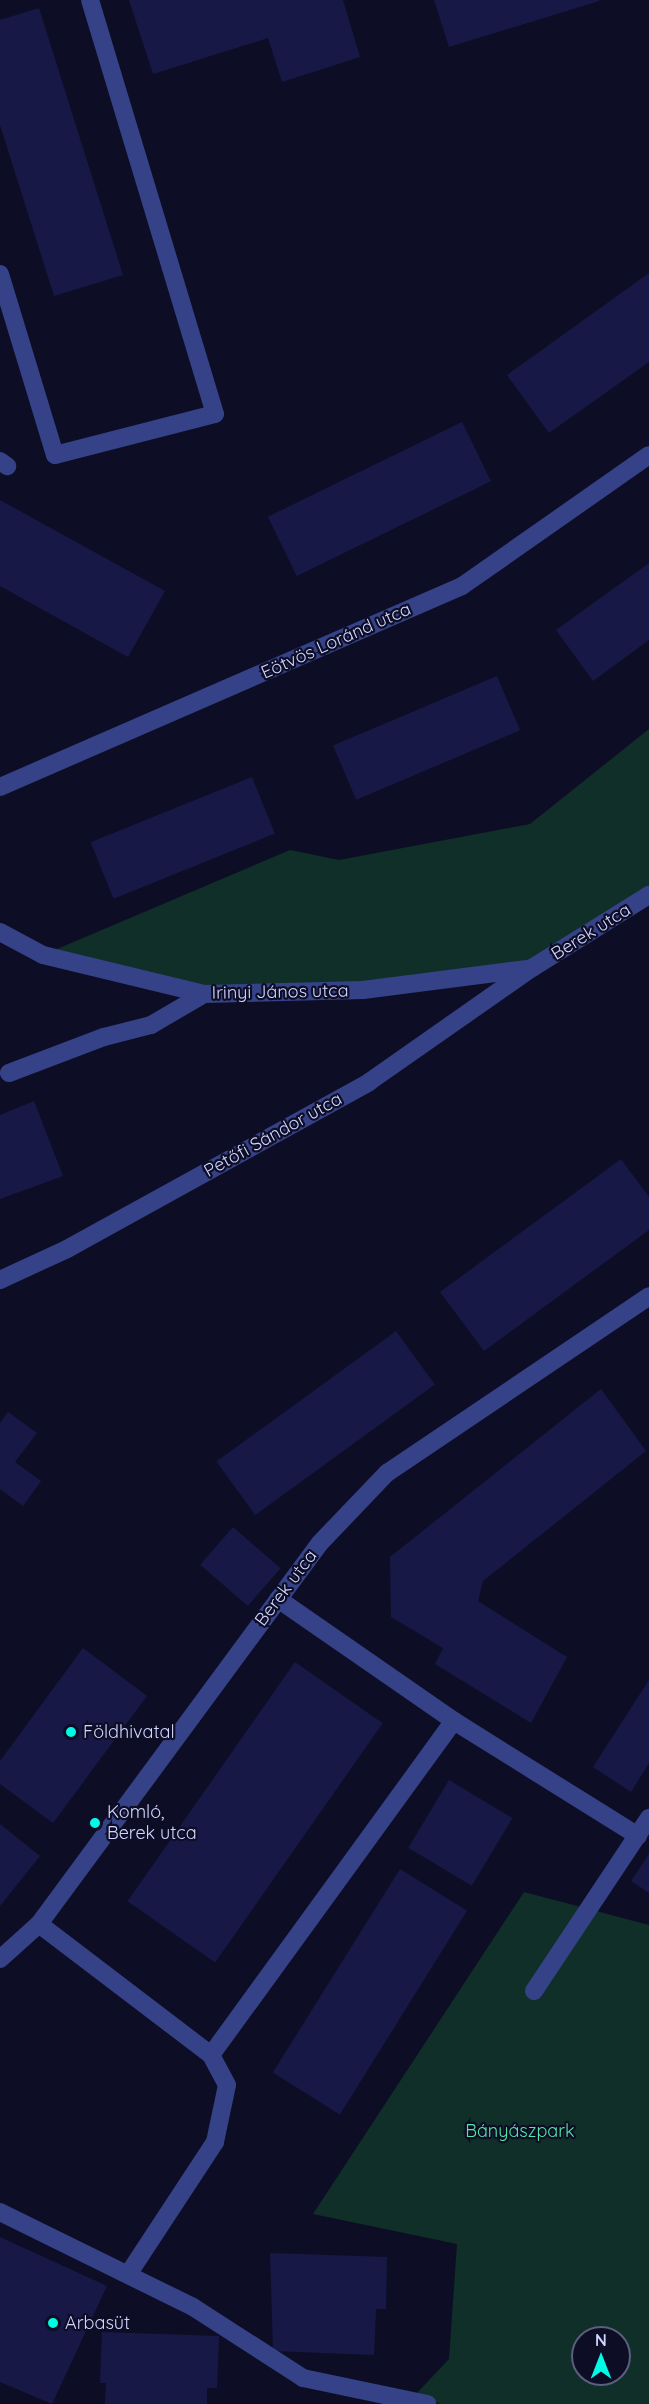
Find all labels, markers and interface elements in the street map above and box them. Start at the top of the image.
street label: Eötvös Loránd utca [258,598,414,684]
street label: Berek utca [547,899,635,965]
street label: Irinyi János utca [211,980,349,1004]
street label: Petőfi Sándor utca [200,1088,346,1182]
street label: Berek utca [250,1546,322,1630]
place label: Földhivatal [83,1721,175,1743]
marker: Földhivatal [64,1725,78,1739]
place label: Komló, Berek utca [107,1802,197,1844]
marker: Komló, Berek utca [88,1816,102,1830]
park label: Bányászpark [465,2120,575,2142]
place label: Arbasüt [65,2312,130,2334]
marker: Arbasüt [46,2316,60,2330]
north arrow [571,2326,631,2386]
text: N [595,2330,607,2350]

